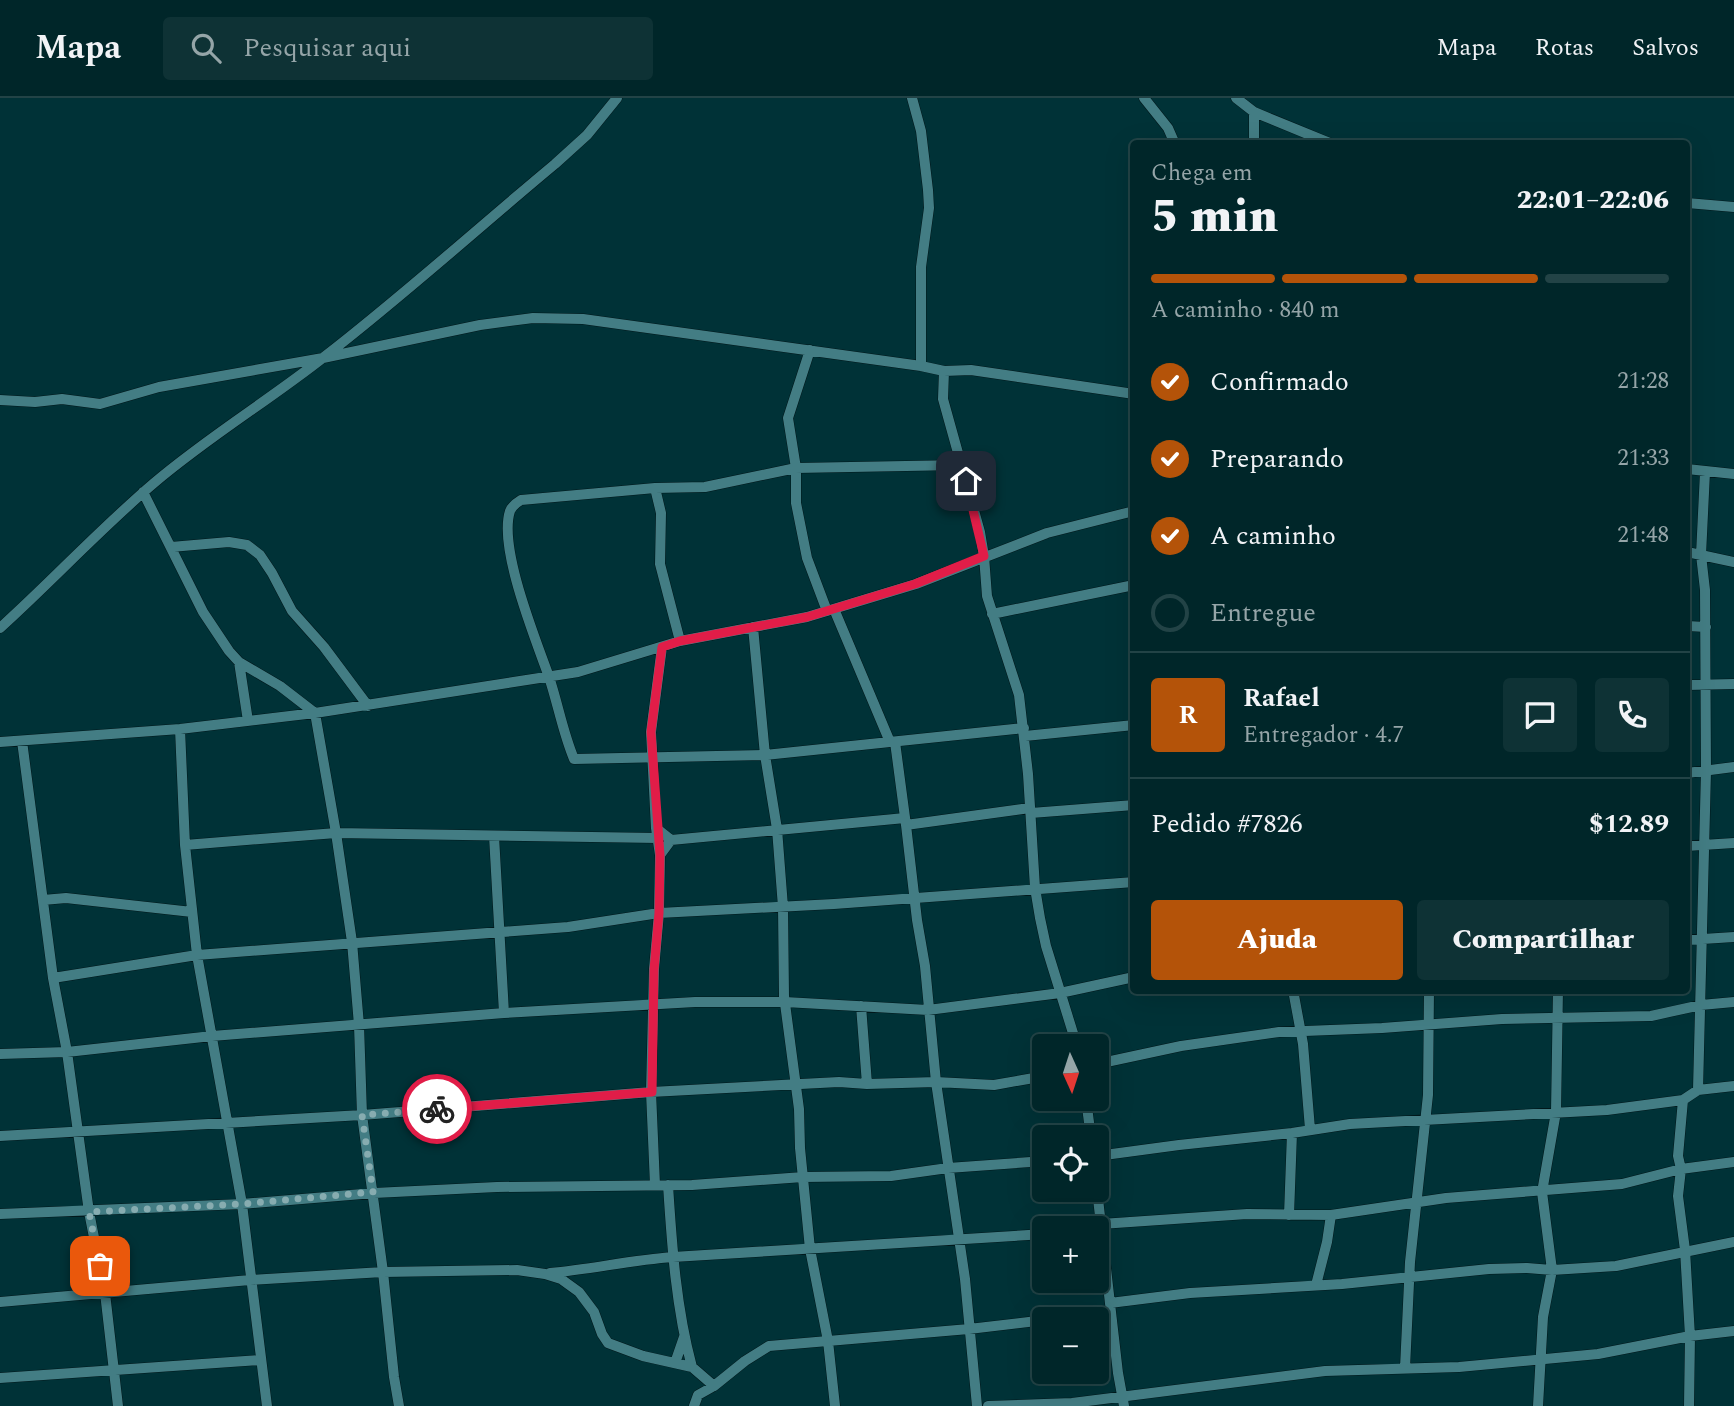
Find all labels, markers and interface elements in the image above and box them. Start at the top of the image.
search box [163,17,653,80]
text: Mapa [35,23,121,73]
text: Pesquisar aqui [243,28,411,68]
icon: search [187,29,225,67]
text: Mapa [1437,30,1497,66]
text: Rotas [1535,30,1594,66]
text: Salvos [1632,30,1699,66]
text: Chega em [1151,156,1252,191]
text: 22:01–22:06 [1517,180,1669,220]
text: 5 min [1151,182,1278,252]
text: A caminho · 840 m [1151,293,1340,328]
text: Confirmado [1210,362,1349,402]
icon: check [1151,363,1189,401]
text: 21:28 [1617,364,1669,399]
text: Preparando [1210,439,1344,479]
icon: check [1151,440,1189,478]
text: 21:33 [1617,441,1669,476]
pin [936,451,996,511]
icon: home [947,462,985,500]
text: A caminho [1210,516,1336,556]
icon: check [1151,517,1189,555]
text: 21:48 [1617,518,1669,553]
text: Entregue [1210,593,1316,633]
text: Rafael [1243,678,1320,718]
button: chat [1503,678,1577,752]
button: phone [1595,678,1669,752]
text: R [1179,695,1197,735]
text: Entregador · 4.7 [1243,718,1404,753]
text: Pedido #7826 [1151,804,1302,844]
text: $12.89 [1589,804,1669,844]
button: Ajuda [1151,900,1403,980]
button: Compartilhar [1417,900,1669,980]
north arrow [1032,1034,1110,1111]
map controls [1032,1034,1109,1384]
courier [402,1074,472,1144]
icon: bike [418,1090,456,1128]
button: locate [1032,1125,1109,1202]
button: + [1032,1216,1109,1293]
pin [70,1236,130,1296]
icon: bag [81,1247,119,1285]
button: − [1032,1307,1109,1384]

